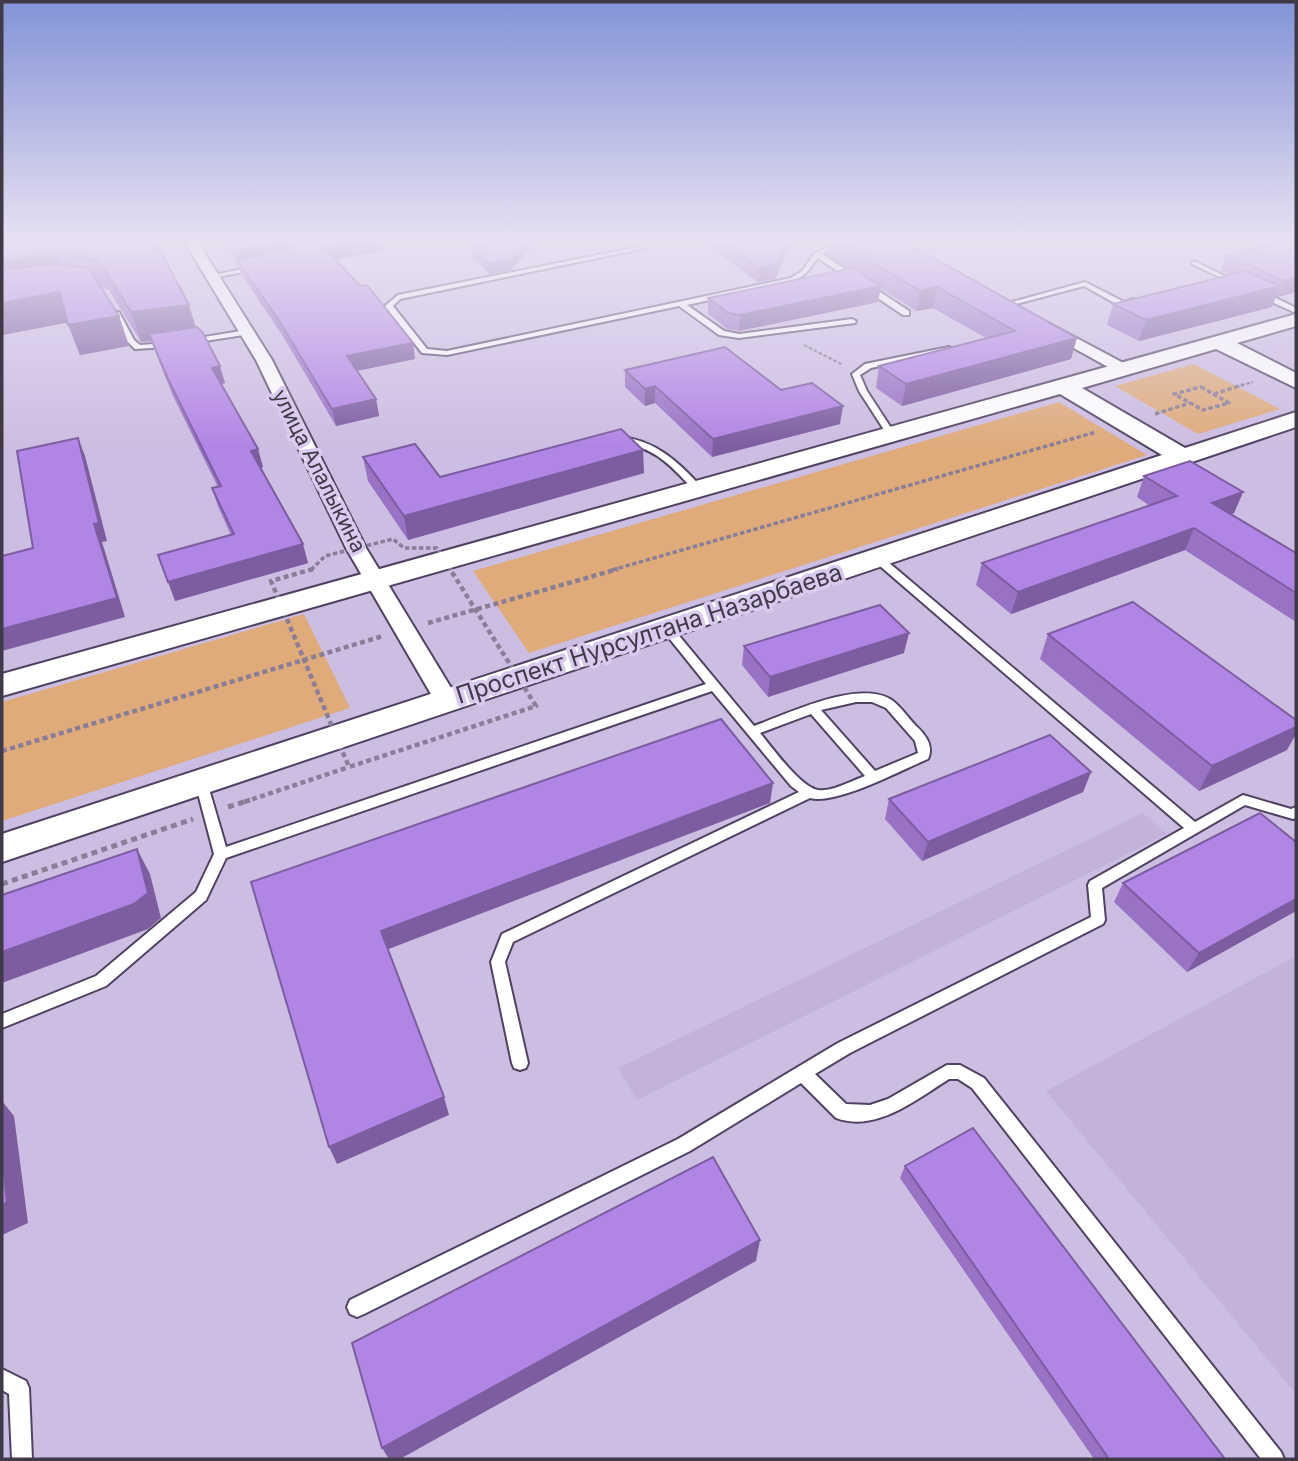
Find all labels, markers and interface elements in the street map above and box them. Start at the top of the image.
street label: улица Алалыкина [268,385,371,556]
street label: Проспект Нурсултана Назарбаева [452,557,846,710]

